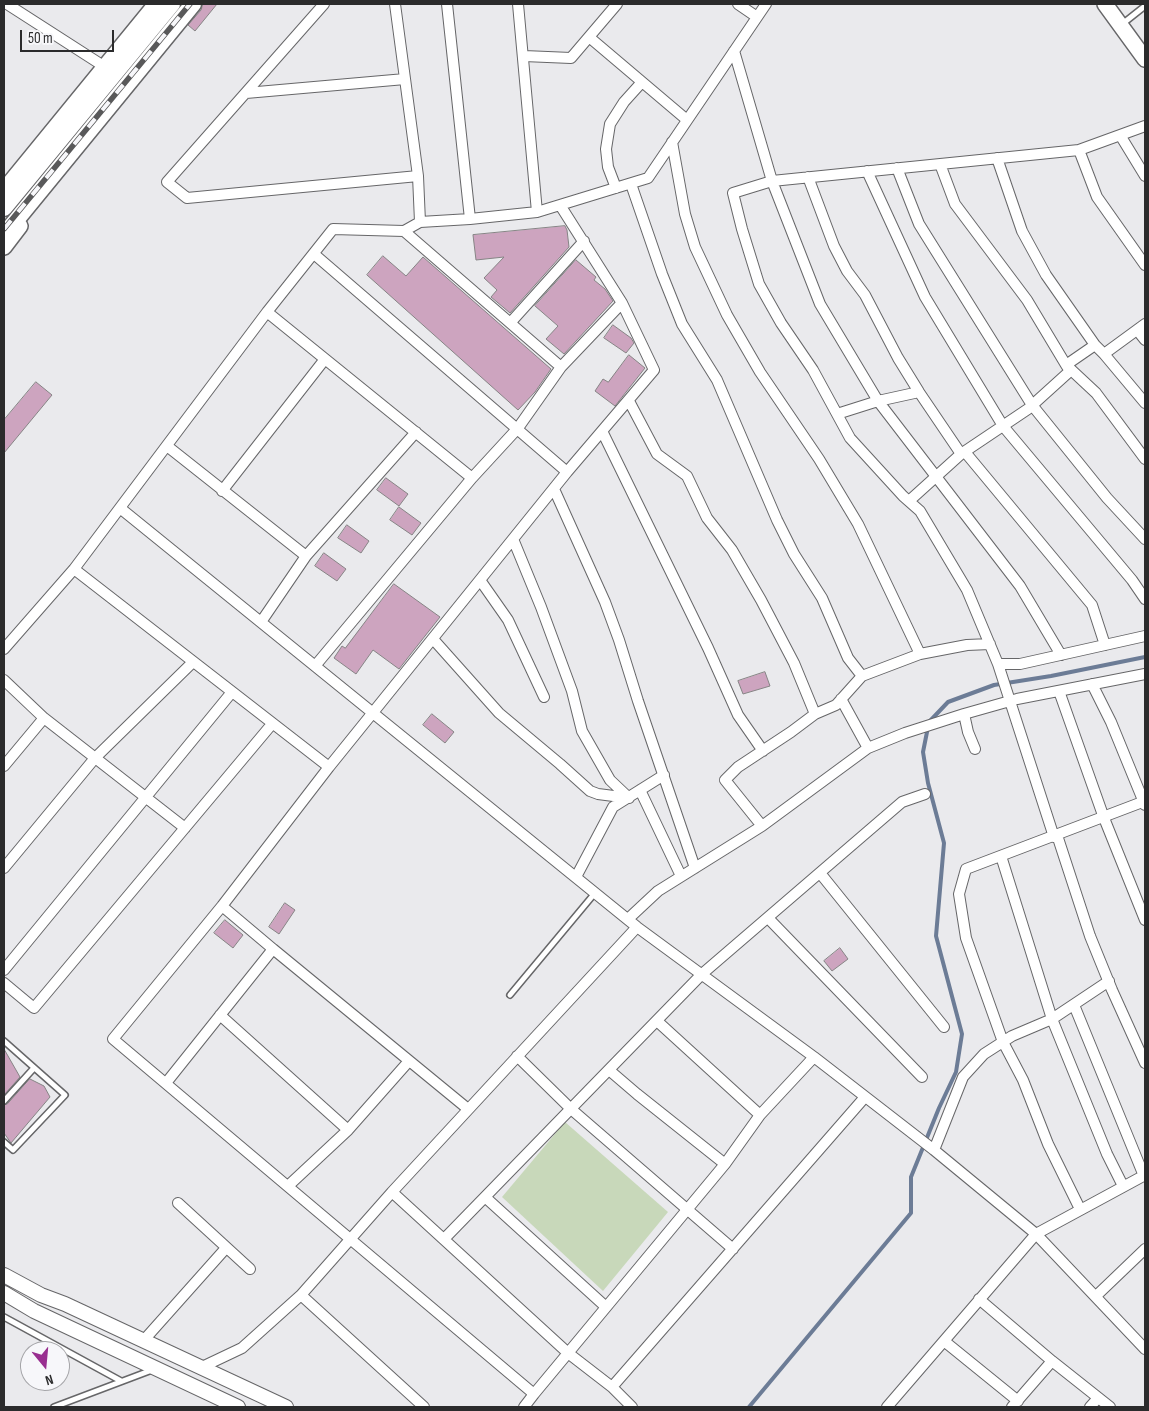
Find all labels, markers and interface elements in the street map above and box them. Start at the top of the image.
scale bar [22,20,116,52]
text: 50 m [28,29,53,48]
north arrow [20,1341,70,1391]
text: N [43,1371,55,1389]

